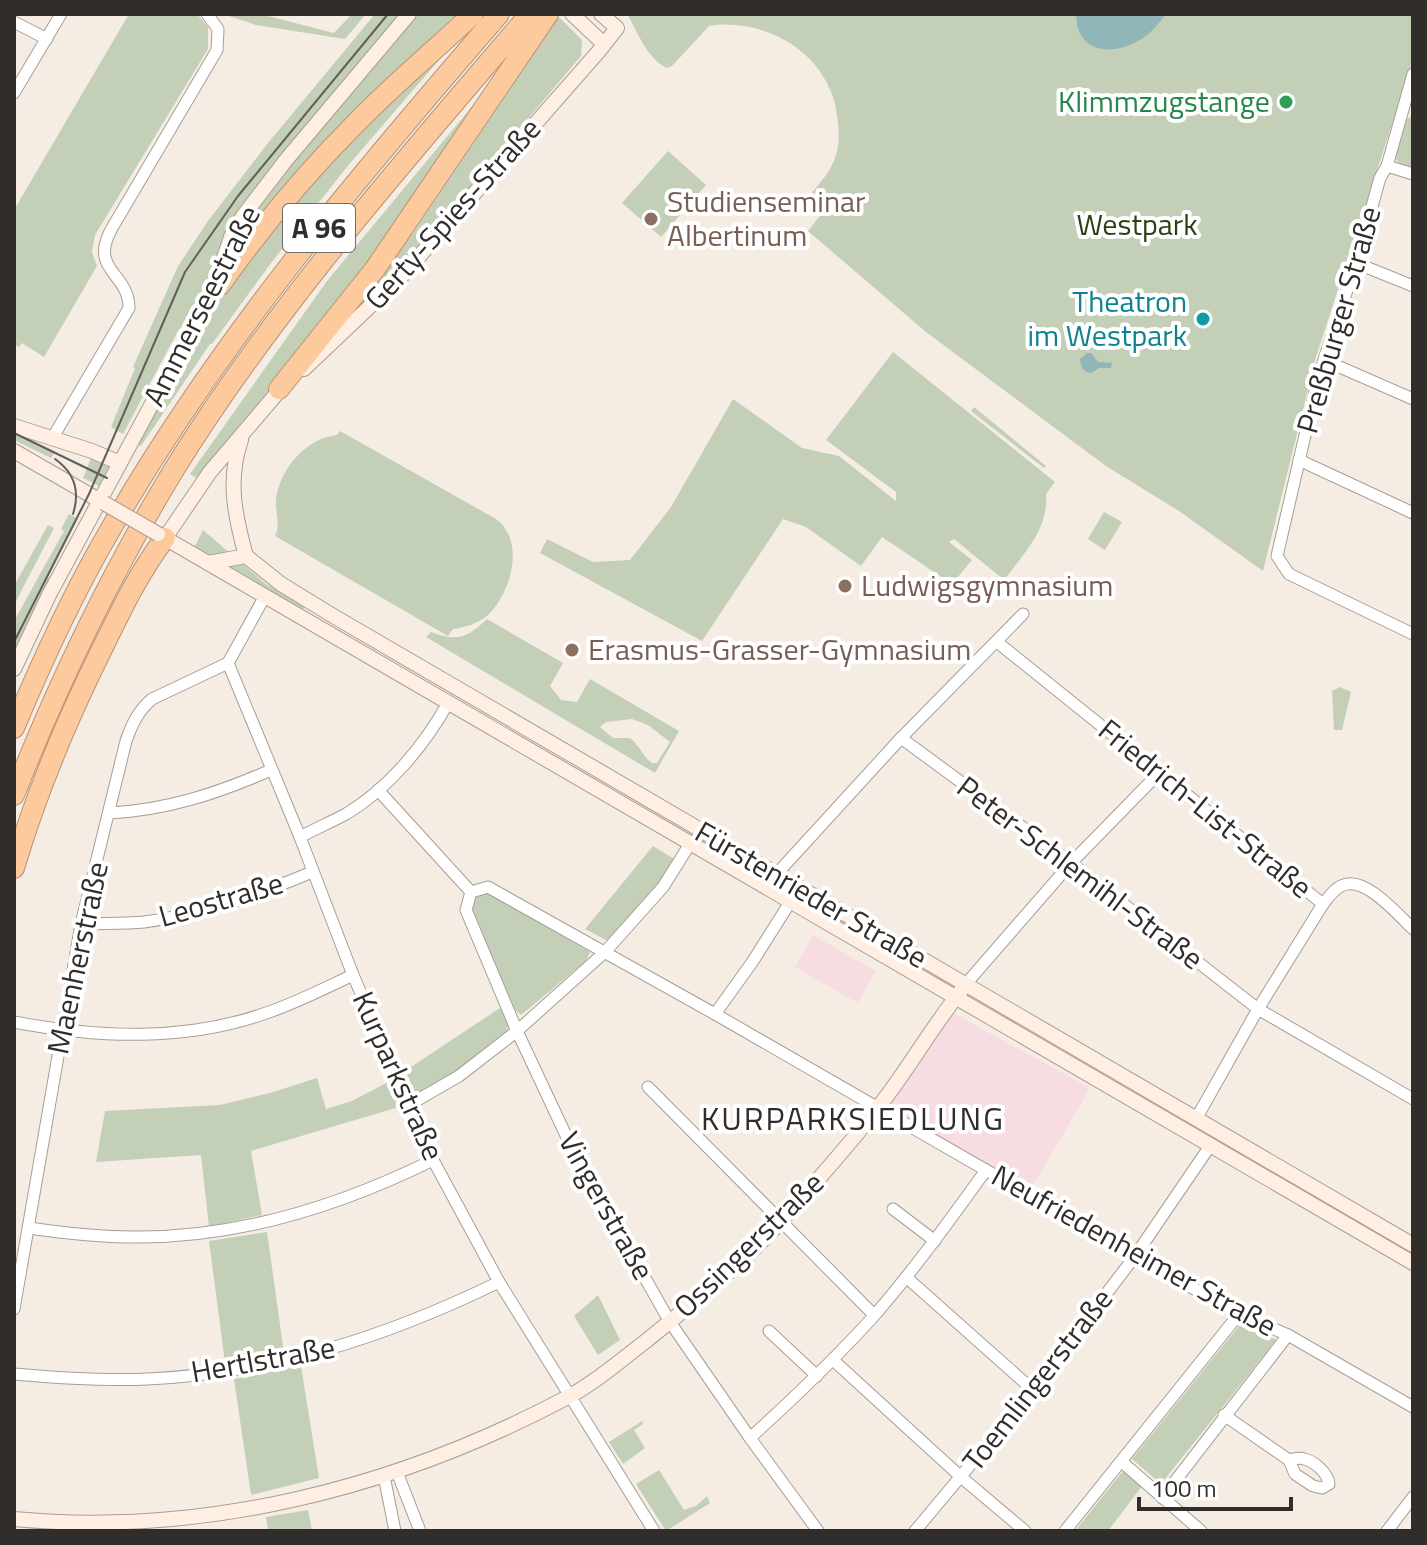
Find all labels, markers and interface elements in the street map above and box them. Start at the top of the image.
place label: Klimmzugstange [1058,78,1270,124]
marker: Klimmzugstange [1277,93,1295,111]
street label: Gerty-Spies-Straße [353,107,551,320]
place label: Studienseminar Albertinum [667,178,865,258]
street label: Ammerseestraße [131,197,272,414]
park label: Westpark [1076,201,1198,247]
street label: Preßburger Straße [1284,201,1392,439]
road number: A 96 [283,204,355,252]
marker: Studienseminar Albertinum [642,210,660,228]
place label: Theatron im Westpark [1028,278,1187,358]
marker: Theatron im Westpark [1194,310,1212,328]
place label: Ludwigsgymnasium [861,562,1113,608]
marker: Ludwigsgymnasium [836,577,854,595]
place label: Erasmus-Grasser-Gymnasium [588,626,971,672]
marker: Erasmus-Grasser-Gymnasium [563,641,581,659]
street label: Friedrich-List-Straße [1089,707,1323,909]
street label: Peter-Schlemihl-Straße [948,764,1214,980]
street label: Fürstenrieder Straße [687,809,936,979]
street label: Maenherstraße [34,857,120,1058]
street label: Leostraße [153,859,288,939]
street label: Kurparkstraße [341,984,457,1168]
district label: KURPARKSIEDLUNG [701,1094,1005,1142]
street label: Vingerstraße [547,1123,667,1288]
street label: Neufriedenheimer Straße [984,1153,1285,1348]
street label: Ossingerstraße [663,1160,834,1328]
street label: Toemlingerstraße [951,1278,1124,1481]
street label: Hertlstraße [187,1324,338,1394]
scale bar [1139,1461,1291,1511]
text: 100 m [1151,1470,1217,1506]

